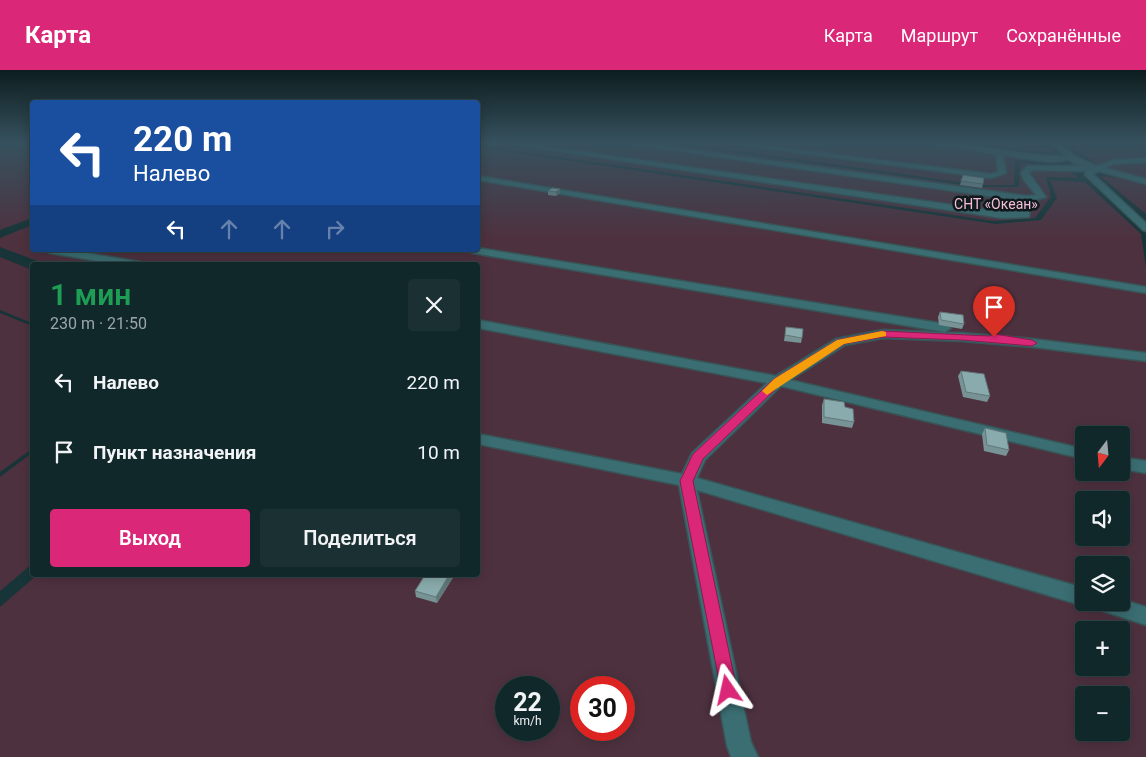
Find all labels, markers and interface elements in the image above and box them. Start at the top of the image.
text: Карта [25,21,91,49]
text: Карта [824,25,873,46]
text: Маршрут [901,25,978,46]
text: Сохранённые [1006,25,1121,46]
text: 220 m [133,119,232,160]
icon: left [50,120,115,185]
text: Налево [133,161,210,186]
park label: СНТ «Океан» [954,196,1038,212]
icon: left [162,215,190,243]
icon: ahead [215,215,243,243]
icon: ahead [268,215,296,243]
icon: right [321,215,349,243]
text: 1 мин [50,277,131,312]
button: close [408,279,460,331]
pin [973,286,1015,337]
icon: arrive [980,293,1008,321]
text: 230 m · 21:50 [50,314,147,333]
icon: left [50,368,78,396]
text: Налево [93,371,159,394]
text: 220 m [407,371,460,394]
north arrow [1075,426,1130,481]
map controls [1075,426,1130,741]
icon: arrive [50,438,78,466]
text: Пункт назначения [93,441,256,464]
text: 10 m [417,441,460,464]
button: sound [1075,491,1130,546]
button: Выход [50,509,250,567]
button: Поделиться [260,509,460,567]
button: layers [1075,556,1130,611]
button: + [1075,621,1130,676]
position arrow [701,663,753,715]
speed limit sign: 30 [570,676,635,741]
button: − [1075,686,1130,741]
text: 22 [513,688,542,717]
text: km/h [513,714,542,728]

